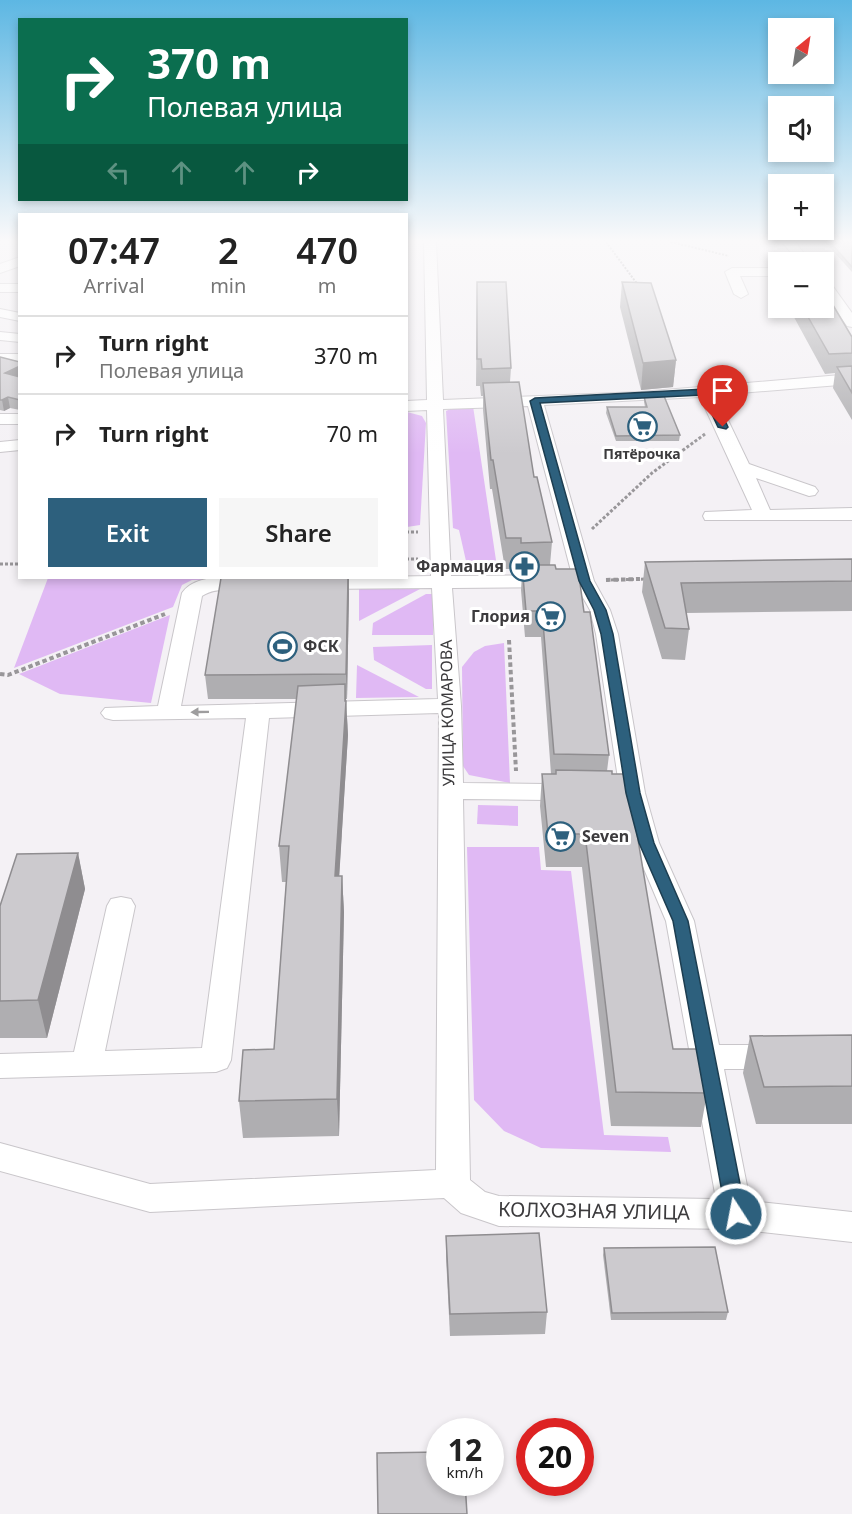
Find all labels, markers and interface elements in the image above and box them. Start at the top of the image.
north arrow [768,18,834,84]
map controls [768,18,834,318]
text: 370 m [147,34,271,91]
icon: right [48,42,126,120]
text: Полевая улица [147,88,343,125]
button: sound [768,96,834,162]
icon: left [102,156,135,189]
icon: ahead [165,156,198,189]
icon: ahead [228,156,261,189]
icon: right [291,156,324,189]
button: + [768,174,834,240]
text: 07:47 [68,226,160,275]
text: 2 [218,226,239,275]
text: 470 [296,226,358,275]
button: − [768,252,834,318]
text: Arrival [84,272,145,299]
text: min [210,272,246,299]
text: m [318,272,337,299]
text: Turn right [99,327,209,357]
icon: right [48,339,81,372]
text: 370 m [314,340,378,370]
text: Полевая улица [99,357,244,384]
pin [697,365,748,427]
icon: arrive [706,374,739,407]
supermarket icon: Пятёрочка [626,411,658,443]
icon: right [48,417,81,450]
text: Turn right [99,418,209,448]
text: 70 m [327,418,378,448]
place label: Пятёрочка [603,444,681,463]
button: Exit [48,498,207,567]
button: Share [219,498,378,567]
pharmacy icon: Фармация [509,550,541,582]
place label: Фармация [416,555,504,577]
supermarket icon: Глория [535,600,567,632]
place label: Глория [471,605,530,627]
sports icon: ФСК [266,630,298,662]
place label: ФСК [303,635,340,657]
street label: УЛИЦА КОМАРОВА [435,639,459,787]
one-way arrow [190,708,209,717]
supermarket icon: Seven [545,820,577,852]
place label: Seven [582,825,629,847]
position arrow [704,1182,768,1246]
street label: КОЛХОЗНАЯ УЛИЦА [498,1195,690,1226]
speed limit sign: 20 [516,1418,594,1496]
text: 12 [448,1429,482,1470]
text: km/h [447,1462,483,1482]

